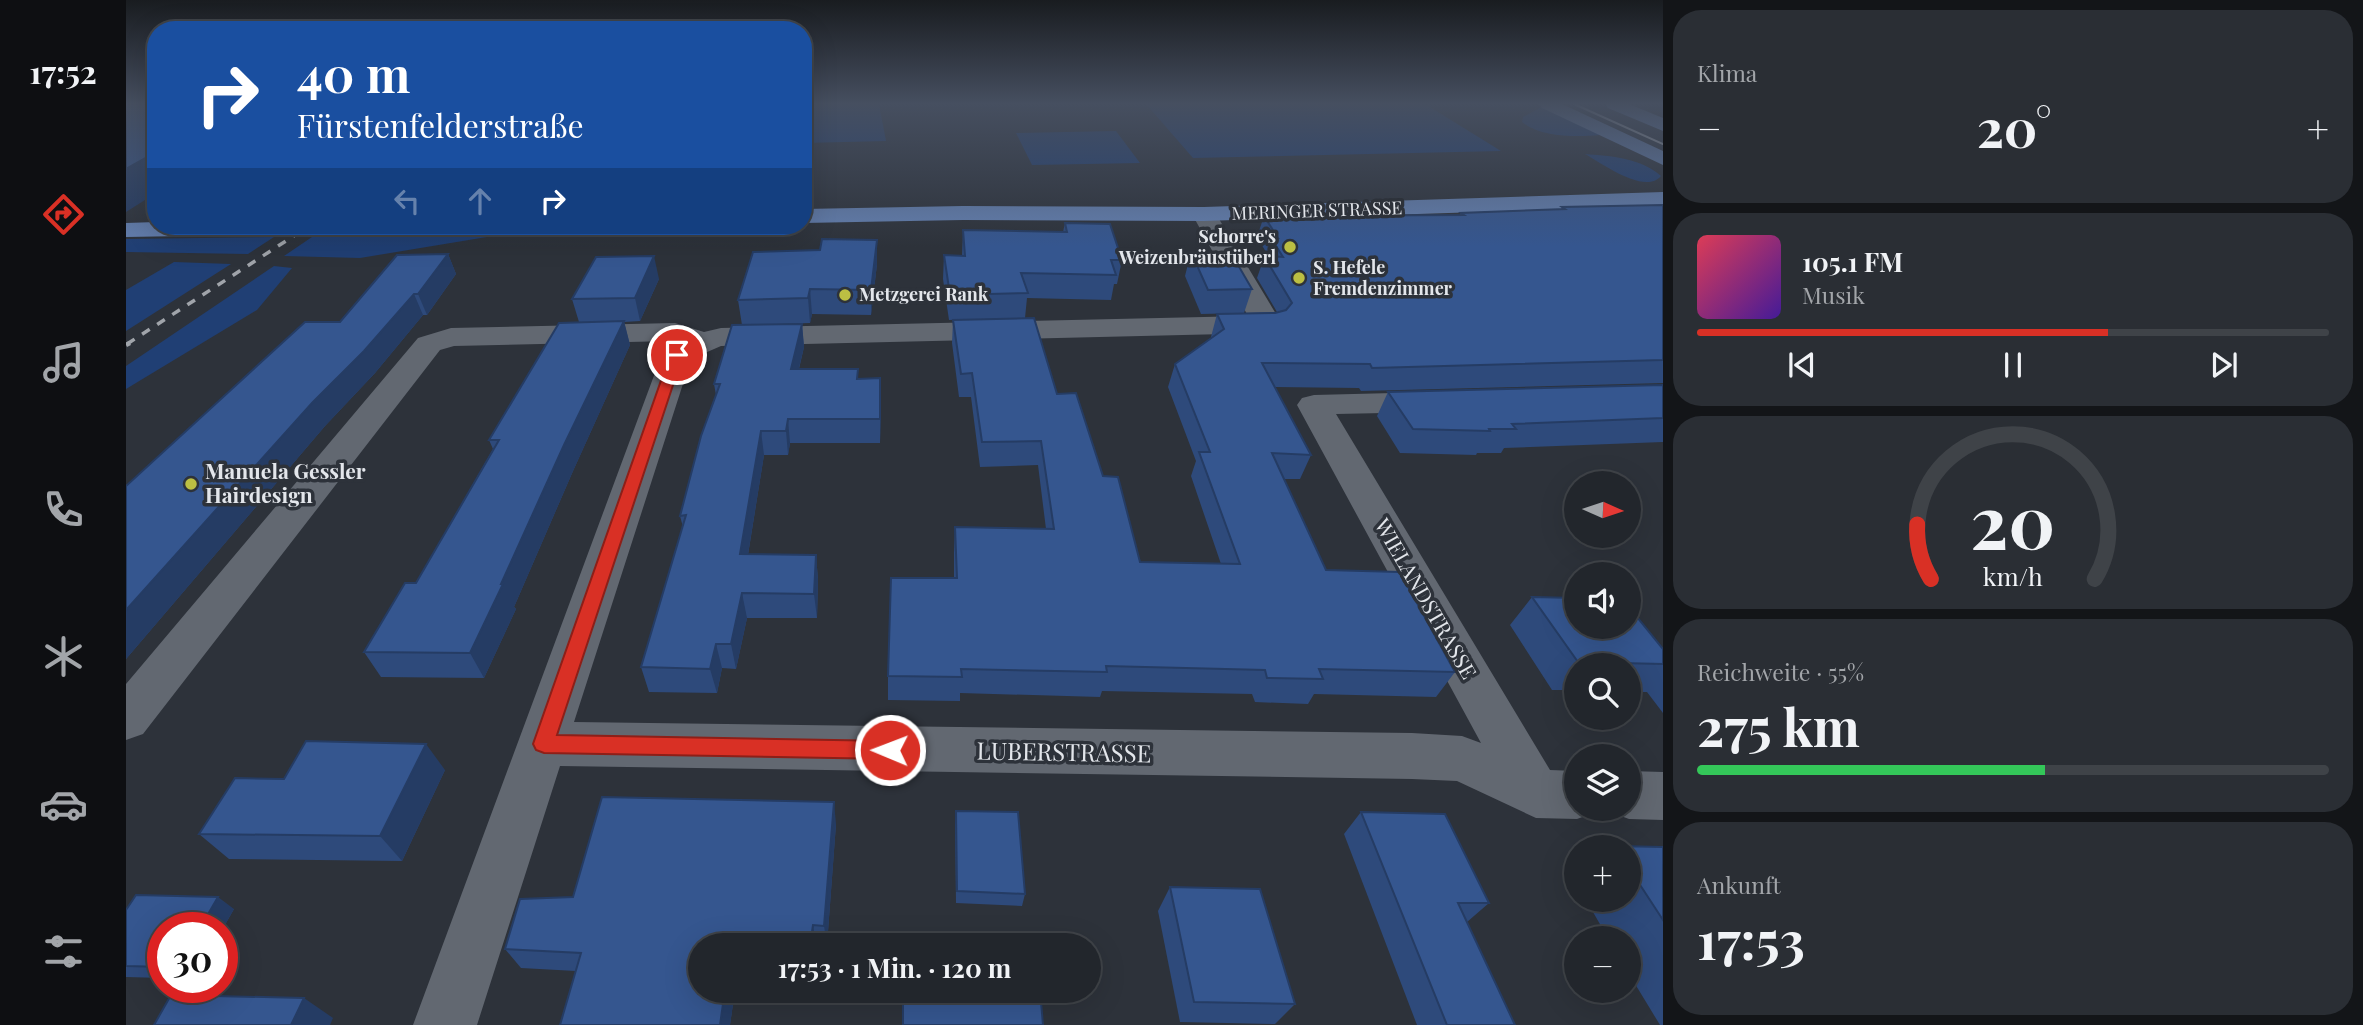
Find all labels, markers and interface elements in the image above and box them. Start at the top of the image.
text: 40 m [297,40,410,105]
text: 17:52 [29,49,97,92]
icon: right [182,49,273,140]
text: Klima [1697,57,1757,88]
text: 20° [1977,92,2052,161]
text: − [1697,102,1722,153]
text: + [2307,102,2329,153]
text: Fürstenfelderstraße [297,103,584,146]
icon: left [388,182,426,220]
icon: ahead [461,182,499,220]
icon: right [534,182,572,220]
icon: directions [39,190,88,239]
street label: MERINGER STRASSE [1231,195,1403,225]
place label: Schorre's Weizenbräustüberl [1118,224,1276,269]
marker: Schorre's Weizenbräustüberl [1282,239,1298,255]
text: 105.1 FM [1802,244,1903,279]
place label: S. Hefele Fremdenzimmer [1313,255,1453,300]
marker: S. Hefele Fremdenzimmer [1291,270,1307,286]
text: Musik [1802,279,1865,310]
place label: Metzgerei Rank [859,282,989,306]
marker: Metzgerei Rank [837,287,853,303]
pin [647,325,707,385]
icon: arrive [658,336,696,374]
icon: music [39,338,88,387]
icon: previous [1783,346,1821,384]
icon: pause [1994,346,2032,384]
icon: next [2205,346,2243,384]
place label: Manuela Gessler Hairdesign [205,456,366,508]
text: 20 [1970,470,2056,567]
north arrow [1564,471,1642,548]
map controls [1564,471,1641,1003]
marker: Manuela Gessler Hairdesign [183,476,199,492]
icon: phone [39,485,88,534]
street label: WIELANDSTRASSE [1369,512,1484,683]
text: km/h [1983,558,2043,591]
button: sound [1564,562,1641,639]
icon: climate [39,632,88,681]
button: search [1564,653,1641,730]
text: Reichweite · 55% [1697,656,1864,687]
text: 275 km [1697,691,1860,760]
position arrow [853,713,927,787]
street label: LUBERSTRASSE [977,733,1152,769]
button: layers [1564,744,1641,821]
icon: car [39,780,88,829]
button: + [1564,835,1641,912]
text: Ankunft [1697,869,1781,900]
text: 17:53 [1697,904,1805,973]
speed limit sign: 30 [147,912,238,1003]
button: − [1564,926,1641,1003]
icon: filters [39,927,88,976]
text: 17:53 · 1 Min. · 120 m [778,950,1011,985]

